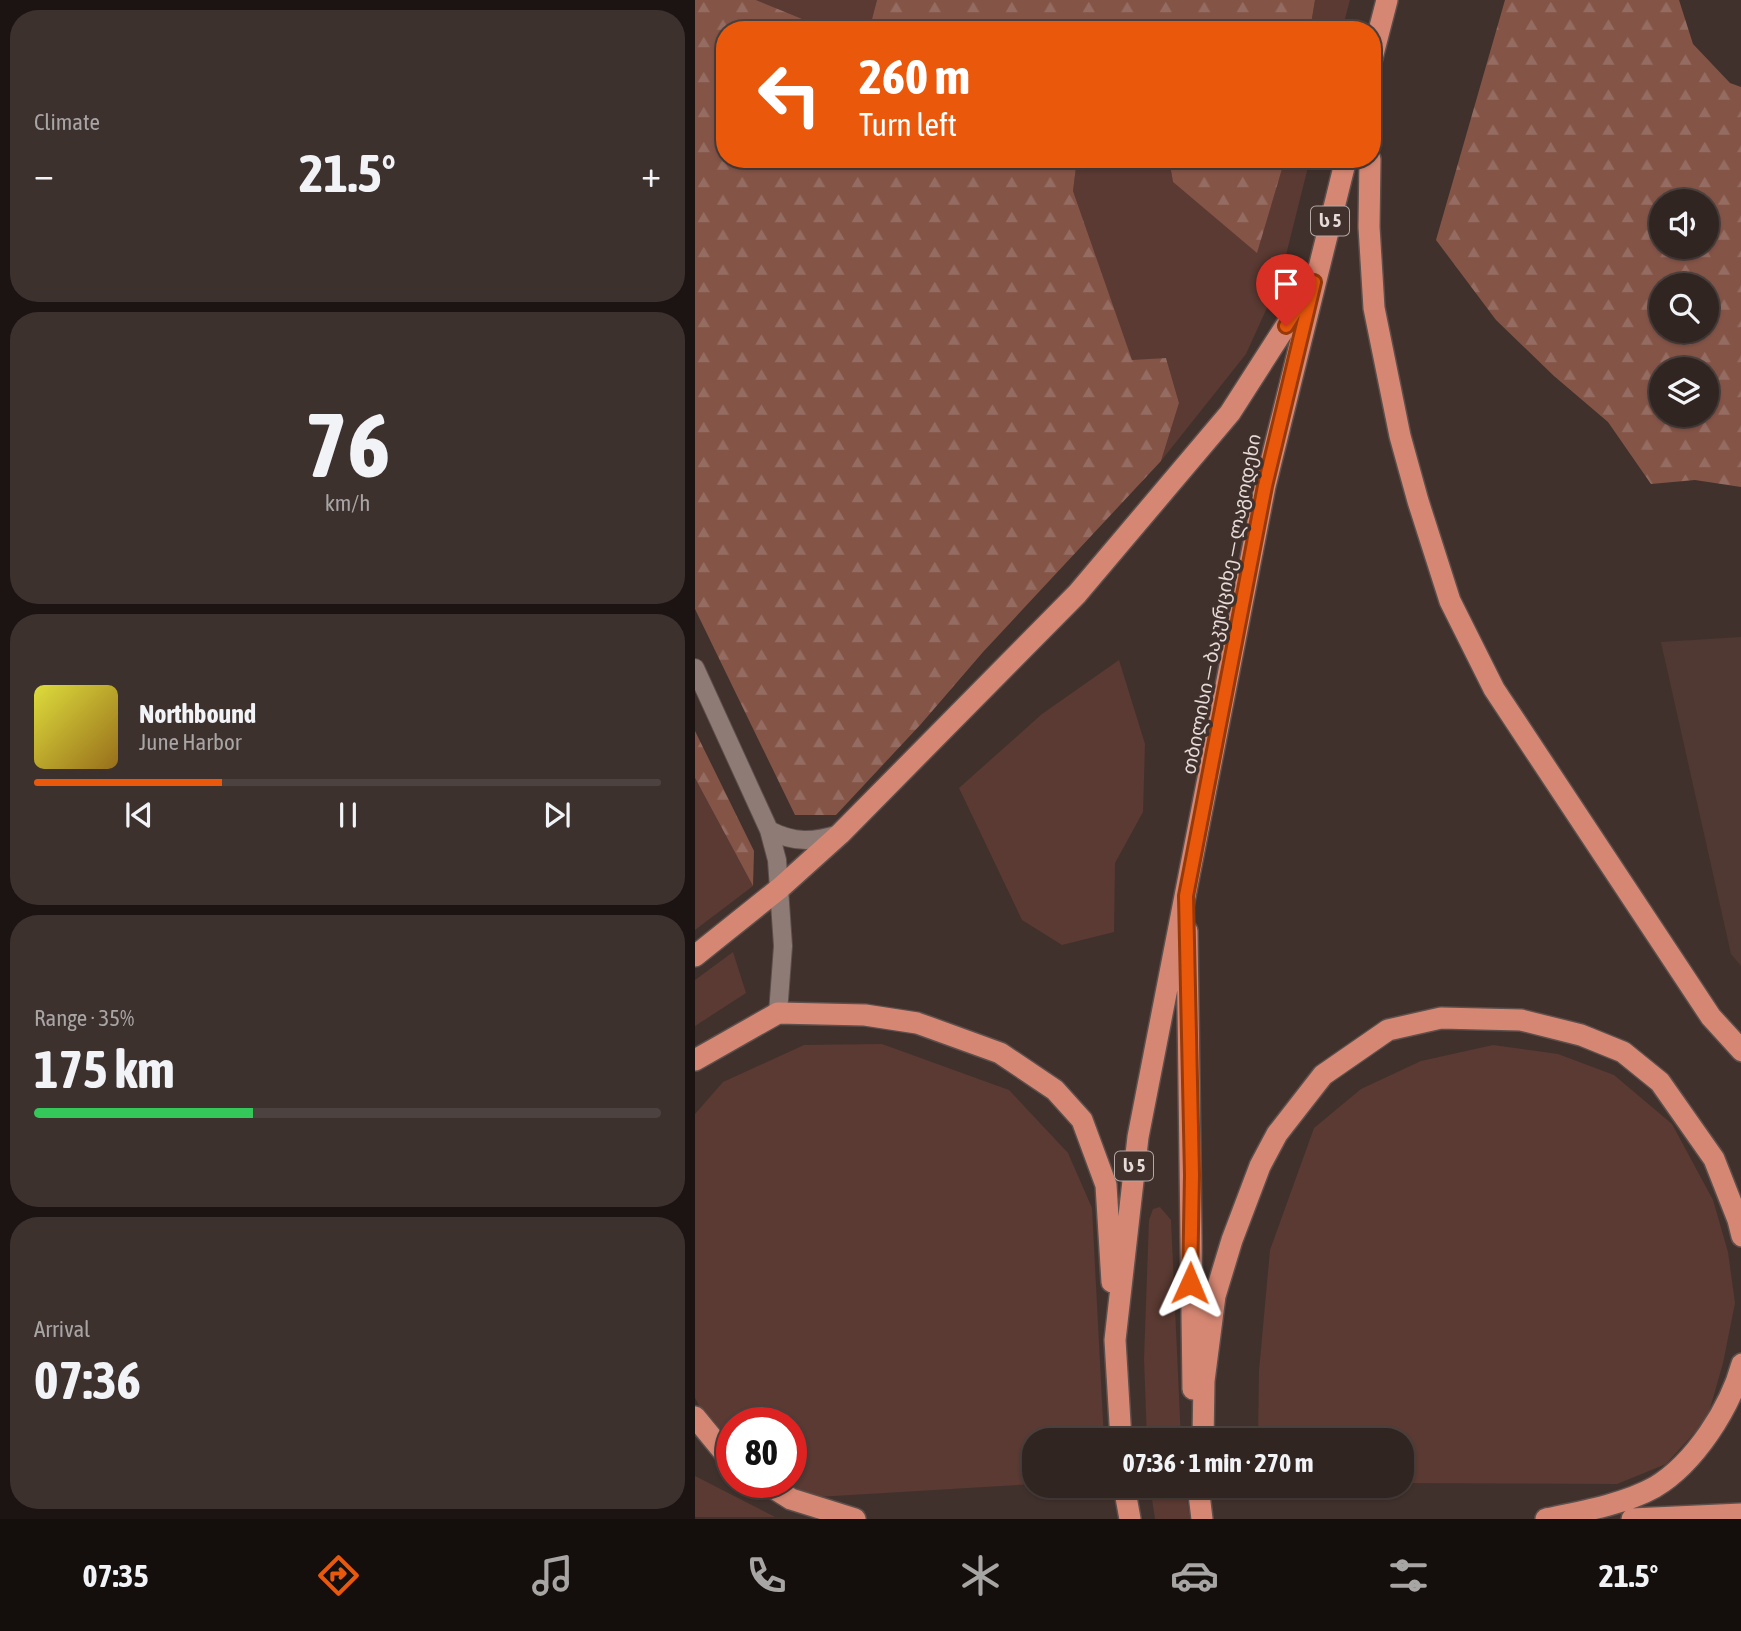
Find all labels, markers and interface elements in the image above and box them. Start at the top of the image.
text: 260 m [859,48,970,104]
icon: left [744,49,835,140]
text: Turn left [859,106,957,143]
text: Climate [34,109,100,135]
text: 21.5° [299,143,396,203]
text: − [34,152,54,195]
text: + [641,152,661,195]
map controls [1649,189,1719,427]
button: sound [1649,189,1719,259]
road number: ს 5 [1311,206,1349,236]
pin [1256,254,1316,326]
icon: arrive [1267,265,1305,303]
button: search [1649,273,1719,343]
button: layers [1649,357,1719,427]
text: 76 [305,392,390,496]
street label: თბილისი — ბაკურციხე — ლაგოდეხი [1177,432,1267,776]
text: km/h [325,490,370,516]
text: Northbound [139,699,256,729]
text: June Harbor [139,729,242,755]
icon: previous [120,796,158,834]
icon: pause [329,796,367,834]
icon: next [538,796,576,834]
text: Range · 35% [34,1005,134,1031]
text: 175 km [34,1039,175,1099]
road number: ს 5 [1115,1152,1153,1181]
position arrow [1153,1246,1227,1320]
text: Arrival [34,1316,90,1342]
text: 07:36 [34,1350,141,1410]
speed limit sign: 80 [716,1407,807,1498]
text: 07:36 · 1 min · 270 m [1123,1448,1313,1478]
icon: directions [314,1551,363,1600]
icon: music [528,1551,577,1600]
icon: phone [742,1551,791,1600]
icon: climate [956,1551,1005,1600]
icon: car [1170,1551,1219,1600]
icon: filters [1384,1551,1433,1600]
text: 07:35 [83,1557,148,1594]
text: 21.5° [1599,1557,1658,1594]

